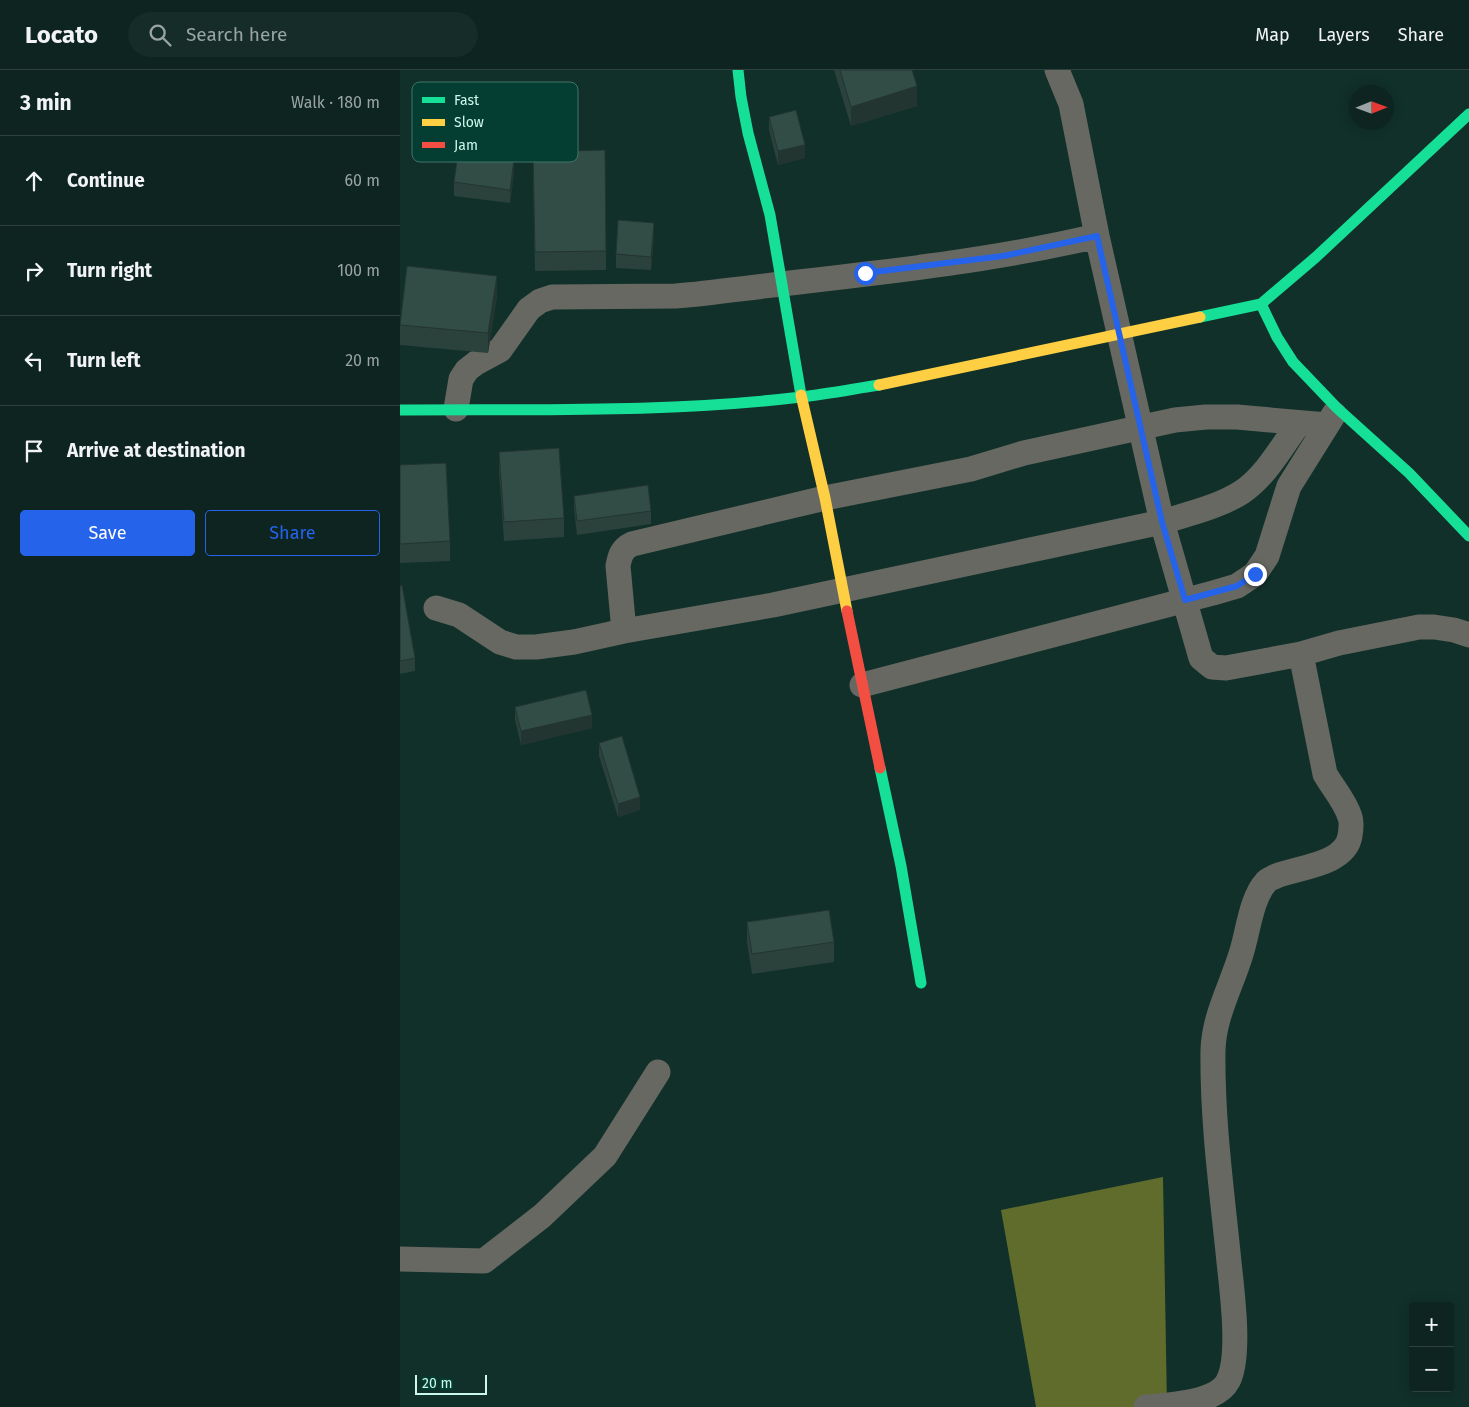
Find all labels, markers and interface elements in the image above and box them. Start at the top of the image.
search box [128,12,478,57]
text: Locato [25,21,98,49]
icon: search [146,21,174,49]
text: Search here [186,23,287,46]
text: Map [1255,24,1290,46]
text: Layers [1318,24,1370,46]
text: Share [1398,24,1444,46]
legend [412,82,578,162]
north arrow [1349,85,1394,130]
text: 3 min [20,90,72,116]
text: Fast [454,92,480,109]
text: Walk · 180 m [291,93,380,112]
text: Slow [454,114,484,131]
text: Jam [454,137,478,154]
icon: ahead [20,167,48,195]
text: Continue [67,169,145,192]
text: 60 m [345,171,380,190]
icon: right [20,257,48,285]
text: Turn right [67,259,152,282]
text: 100 m [337,261,380,280]
route start [854,262,877,285]
icon: left [20,347,48,375]
text: Turn left [67,349,141,372]
text: 20 m [345,351,380,370]
icon: arrive [20,437,48,465]
text: Arrive at destination [67,439,246,462]
button: Save [20,510,195,556]
button: Share [205,510,380,556]
route end [1244,563,1267,586]
map controls [1409,1302,1454,1392]
button: + [1409,1302,1454,1347]
button: − [1409,1347,1454,1392]
scale bar [415,1372,488,1395]
text: 20 m [422,1375,452,1392]

